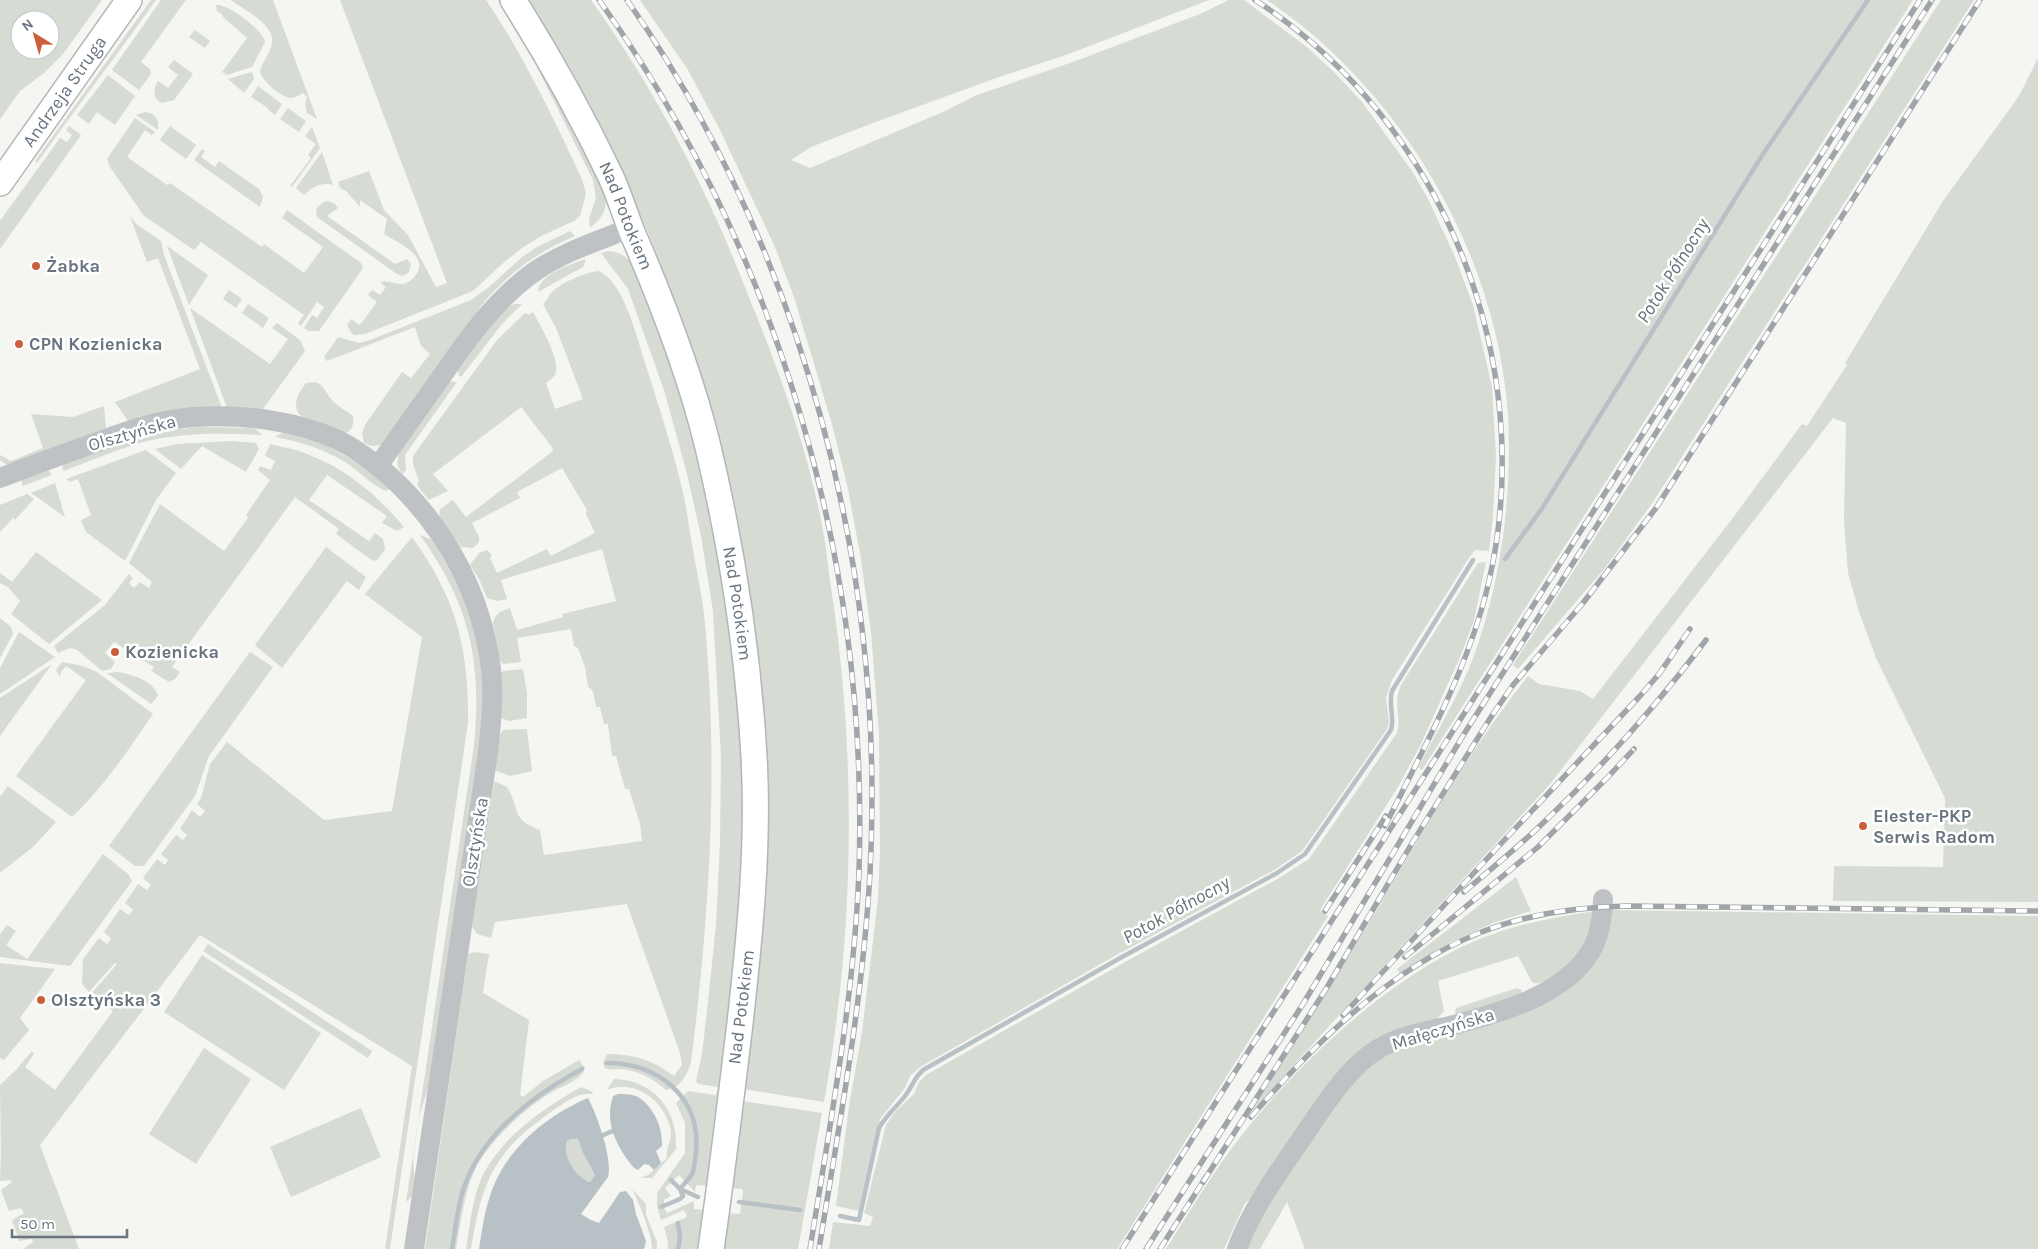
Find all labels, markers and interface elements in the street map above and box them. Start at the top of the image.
north arrow [10,10,60,60]
text: N [18,15,37,35]
street label: Andrzeja Struga [18,31,111,151]
street label: Nad Potokiem [594,158,658,273]
water label: Potok Północny [1632,214,1714,327]
place label: Żabka [46,255,100,277]
marker: Żabka [30,260,42,272]
place label: CPN Kozienicka [29,333,162,355]
marker: CPN Kozienicka [13,338,25,350]
street label: Olsztyńska [86,410,178,456]
street label: Nad Potokiem [718,545,757,662]
place label: Kozienicka [125,641,219,663]
marker: Kozienicka [109,646,121,658]
street label: Olsztyńska [457,796,493,888]
place label: Elester-PKP Serwis Radom [1873,805,1995,848]
marker: Elester-PKP Serwis Radom [1857,820,1869,832]
water label: Potok Północny [1119,871,1234,948]
street label: Nad Potokiem [723,949,759,1065]
place label: Olsztyńska 3 [51,989,161,1011]
marker: Olsztyńska 3 [35,994,47,1006]
street label: Małęczyńska [1389,1003,1497,1055]
scale bar [12,1206,128,1238]
text: 50 m [20,1215,55,1233]

